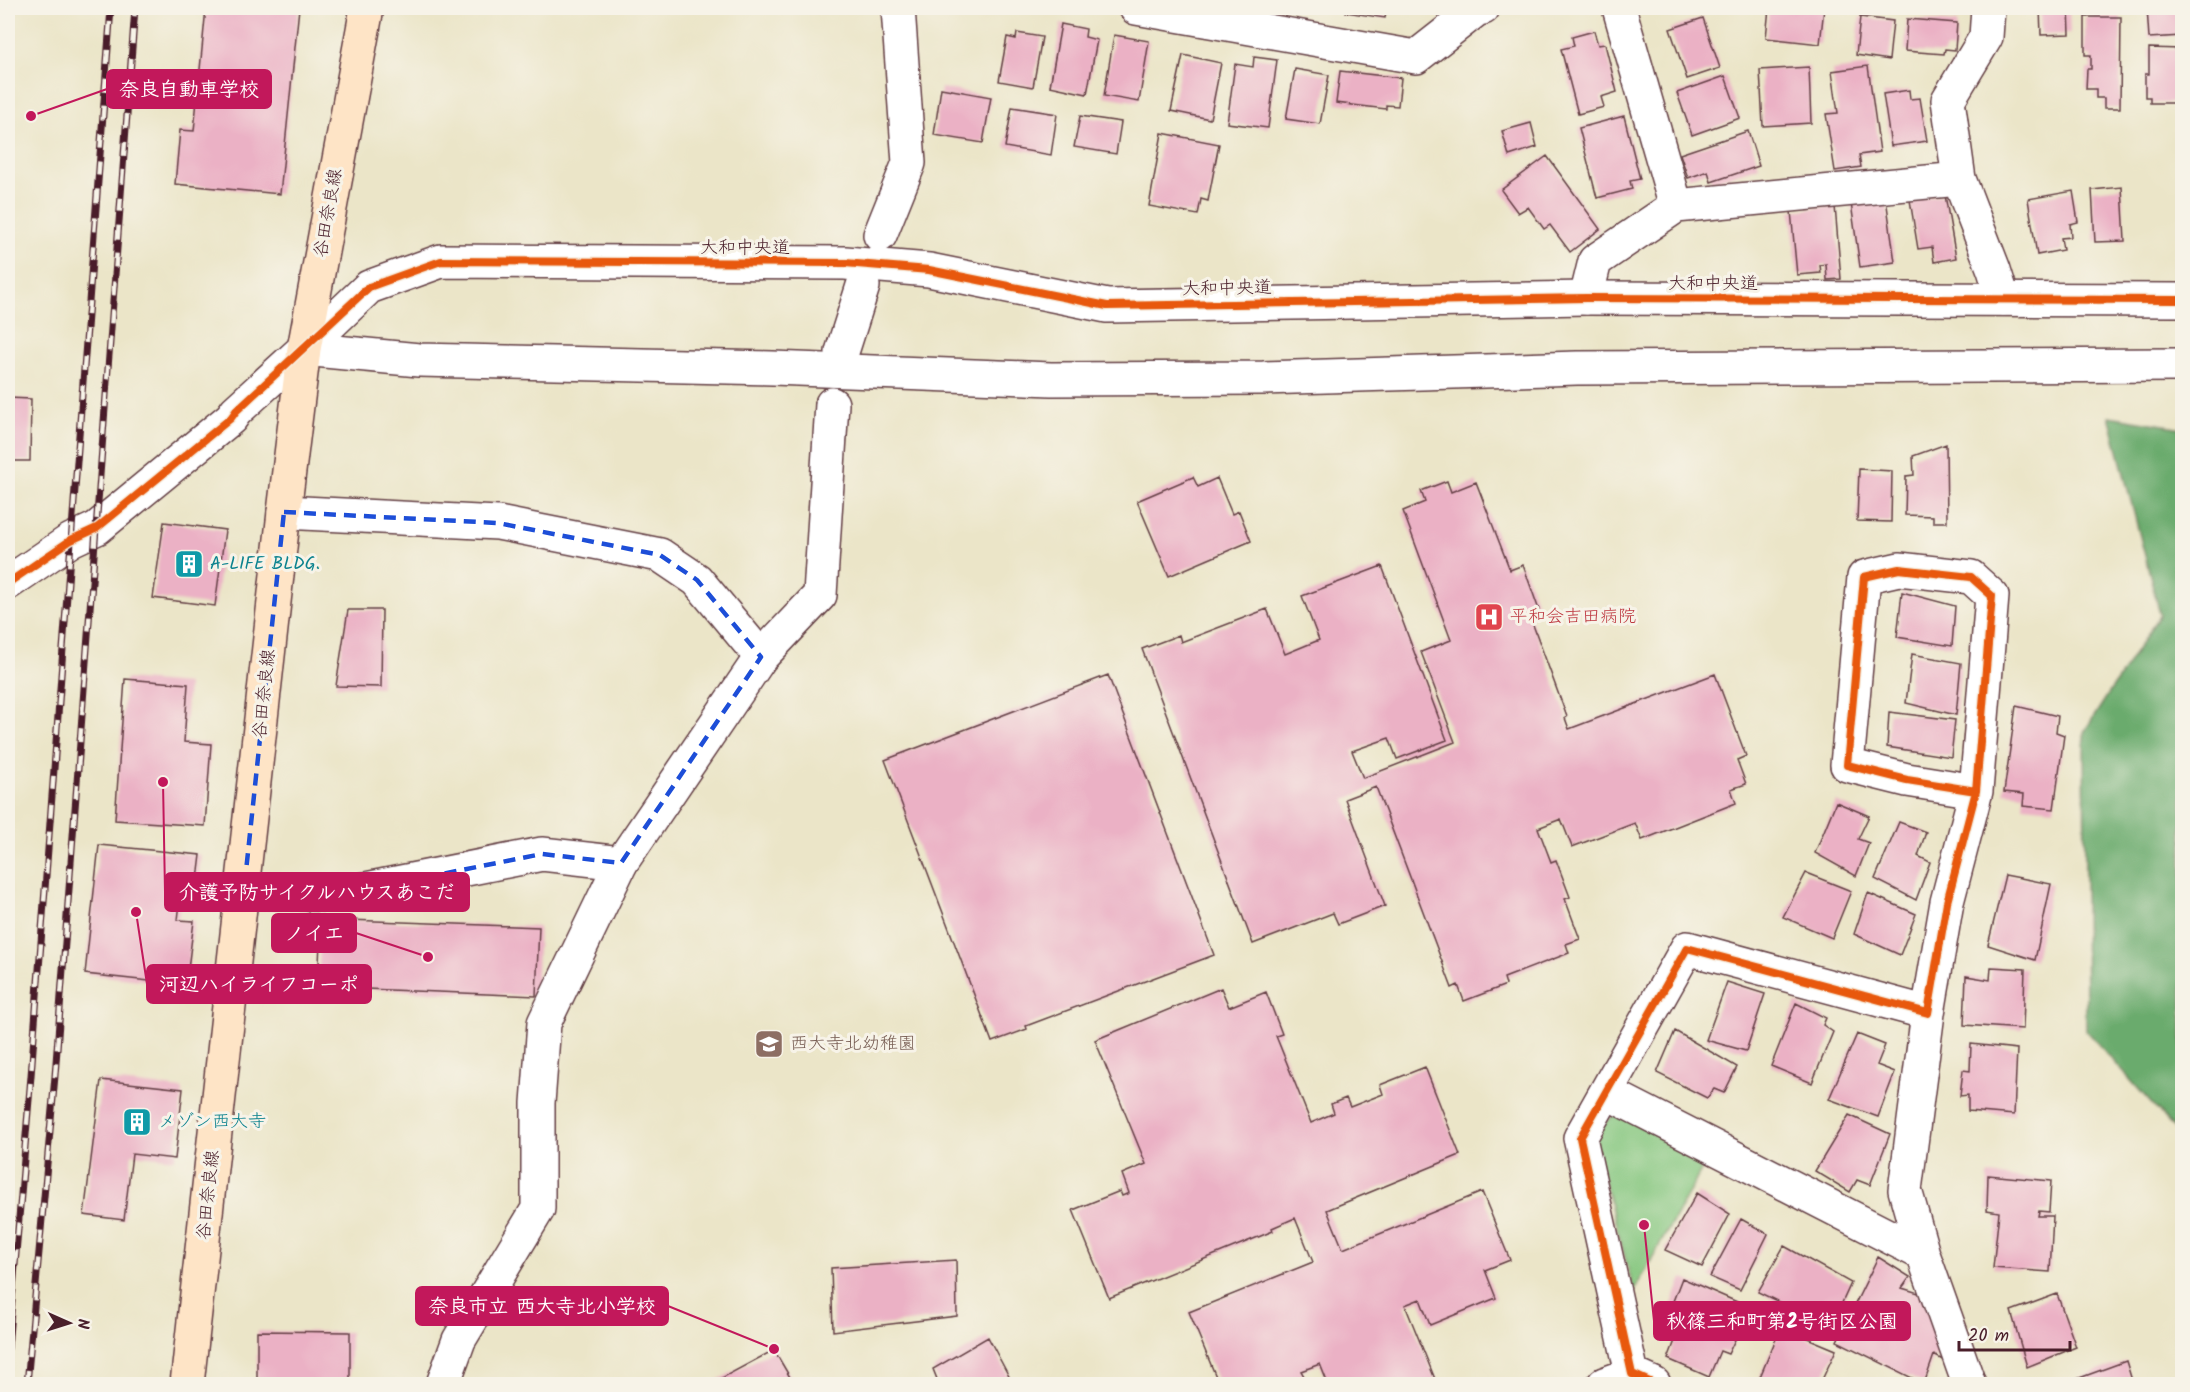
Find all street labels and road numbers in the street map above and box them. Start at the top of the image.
street label: 谷田奈良線 [307,166,351,260]
street label: 大和中央道 [700,234,790,263]
street label: 大和中央道 [1668,270,1758,299]
street label: 大和中央道 [1182,274,1272,304]
street label: 谷田奈良線 [246,648,284,740]
street label: 谷田奈良線 [190,1149,228,1241]

